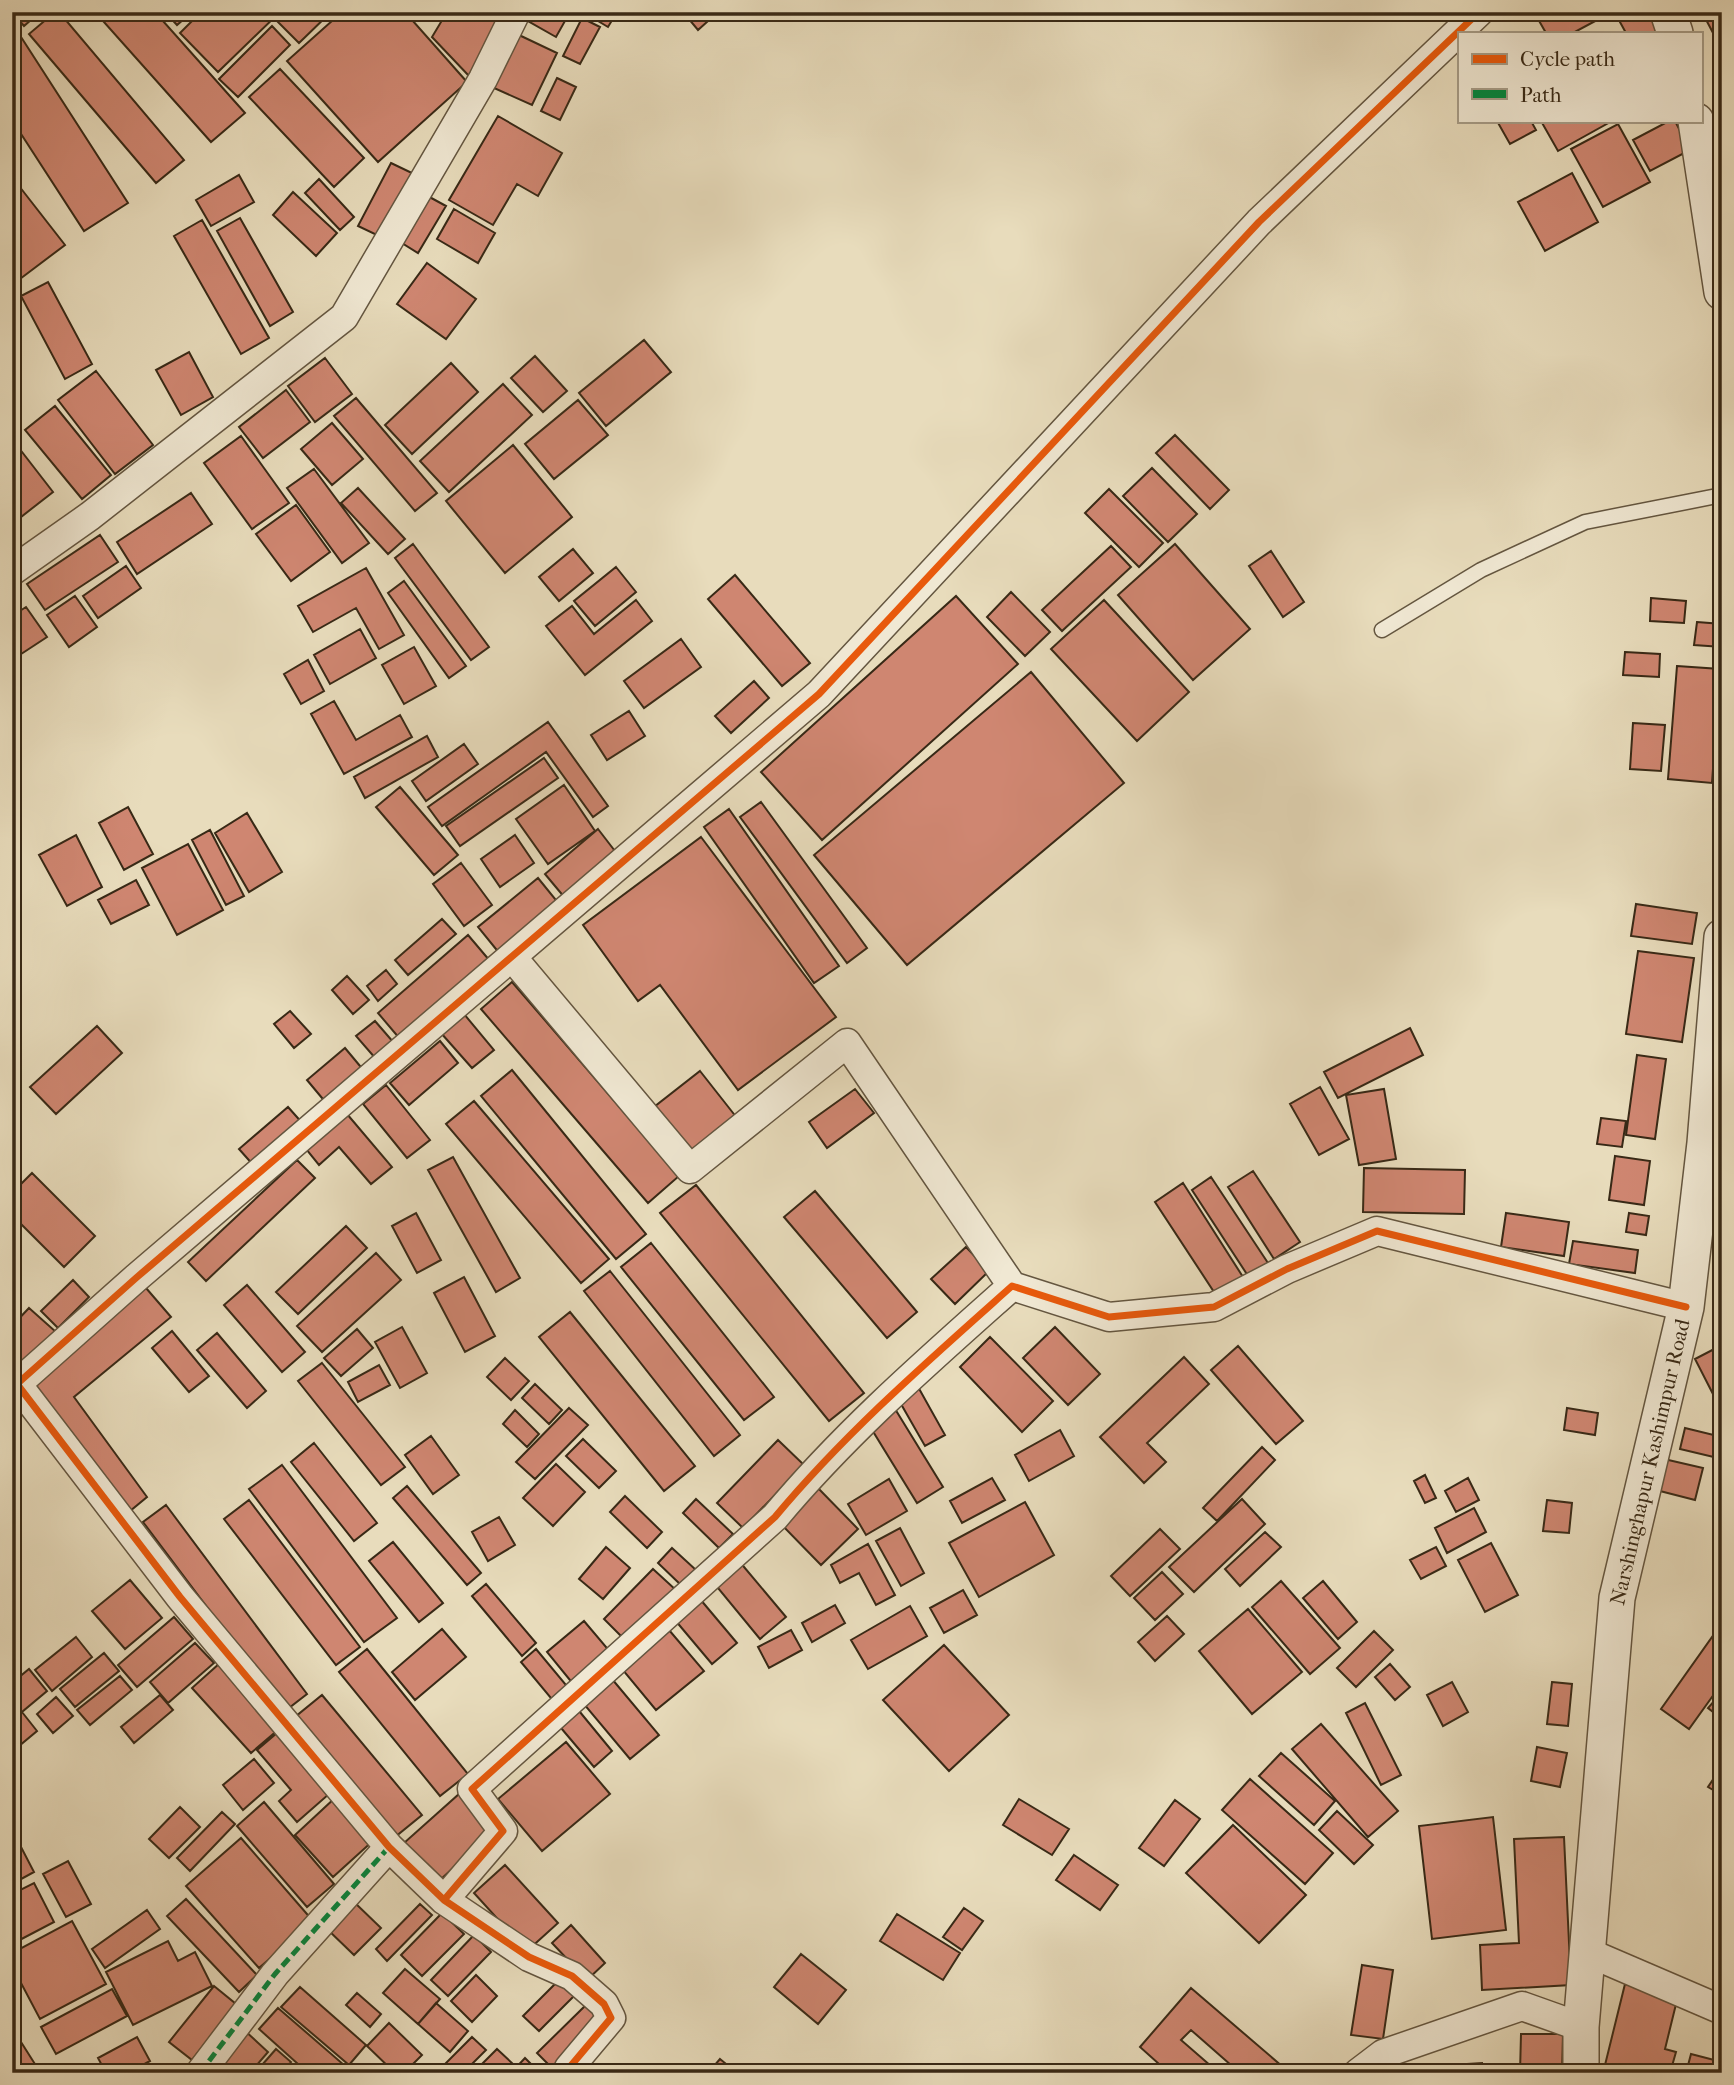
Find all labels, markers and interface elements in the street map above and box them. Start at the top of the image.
legend [1458,32,1702,122]
text: Cycle path [1520,47,1615,71]
text: Path [1520,83,1562,107]
street label: Narshinghapur Kashimpur Road [1605,1316,1695,1607]

